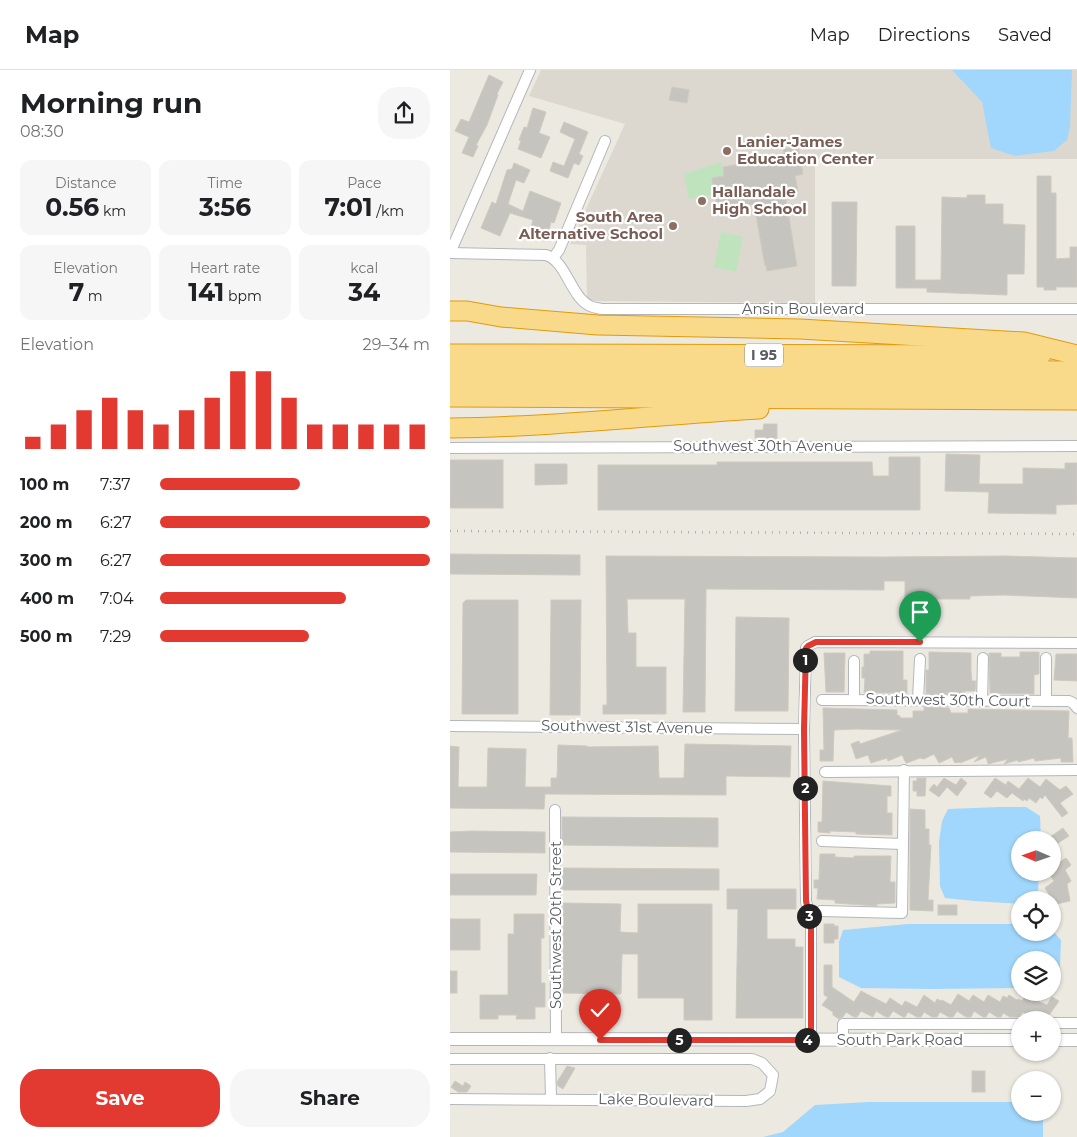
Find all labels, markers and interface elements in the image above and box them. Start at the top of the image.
text: Map [25,20,79,49]
text: Map [810,24,850,46]
text: Directions [878,24,970,46]
text: Saved [998,24,1052,46]
text: Morning run [20,86,202,120]
button: share [378,87,430,139]
text: 08:30 [20,122,64,141]
place label: Lanier-James Education Center [737,132,874,168]
marker: Lanier-James Education Center [721,145,733,157]
text: Distance [55,174,116,192]
text: Time [207,174,243,192]
text: Pace [347,174,381,192]
place label: Hallandale High School [712,182,807,218]
text: 0.56 [45,192,99,222]
text: 3:56 [199,192,251,222]
text: 7:01 [324,192,373,222]
marker: Hallandale High School [696,195,708,207]
text: km [99,202,126,220]
text: /km [373,202,404,220]
place label: South Area Alternative School [518,207,663,243]
marker: South Area Alternative School [667,220,679,232]
text: Elevation [53,259,118,277]
text: Heart rate [190,259,260,277]
text: kcal [350,259,378,277]
text: 7 [69,277,84,307]
text: 141 [188,277,224,307]
text: 34 [348,277,380,307]
text: m [84,287,103,305]
text: bpm [224,287,262,305]
street label: Ansin Boulevard [742,299,864,318]
text: Elevation [20,335,94,354]
text: 29–34 m [363,335,430,354]
road number: I 95 [745,344,783,366]
street label: Southwest 30th Avenue [673,436,853,455]
text: 100 m [20,475,69,494]
text: 7:37 [100,475,131,494]
text: 200 m [20,513,72,532]
text: 6:27 [100,513,132,532]
text: 300 m [20,551,73,570]
text: 6:27 [100,551,132,570]
text: 400 m [20,589,74,608]
text: 7:04 [100,589,134,608]
pin [899,591,941,642]
icon: arrive [906,598,934,626]
text: 500 m [20,627,73,646]
text: 7:29 [100,627,131,646]
pin: 1 [792,648,818,672]
text: 1 [803,651,808,669]
street label: Southwest 30th Court [865,689,1031,710]
street label: Southwest 31st Avenue [541,716,713,737]
pin: 2 [792,776,818,800]
text: 2 [801,779,810,797]
north arrow [1011,831,1061,881]
map controls [1011,831,1061,1121]
street label: Southwest 20th Street [546,841,565,1009]
button: locate [1011,891,1061,941]
pin: 3 [796,904,822,928]
text: 3 [805,907,814,925]
button: layers [1011,951,1061,1001]
pin [579,989,621,1040]
icon: check [586,996,614,1024]
button: + [1011,1011,1061,1061]
pin: 5 [666,1028,692,1052]
pin: 4 [794,1028,820,1052]
street label: South Park Road [837,1030,963,1049]
text: 5 [675,1031,684,1049]
text: 4 [803,1031,812,1049]
button: Save [20,1069,220,1127]
button: Share [230,1069,430,1127]
button: − [1011,1071,1061,1121]
street label: Lake Boulevard [598,1089,714,1110]

